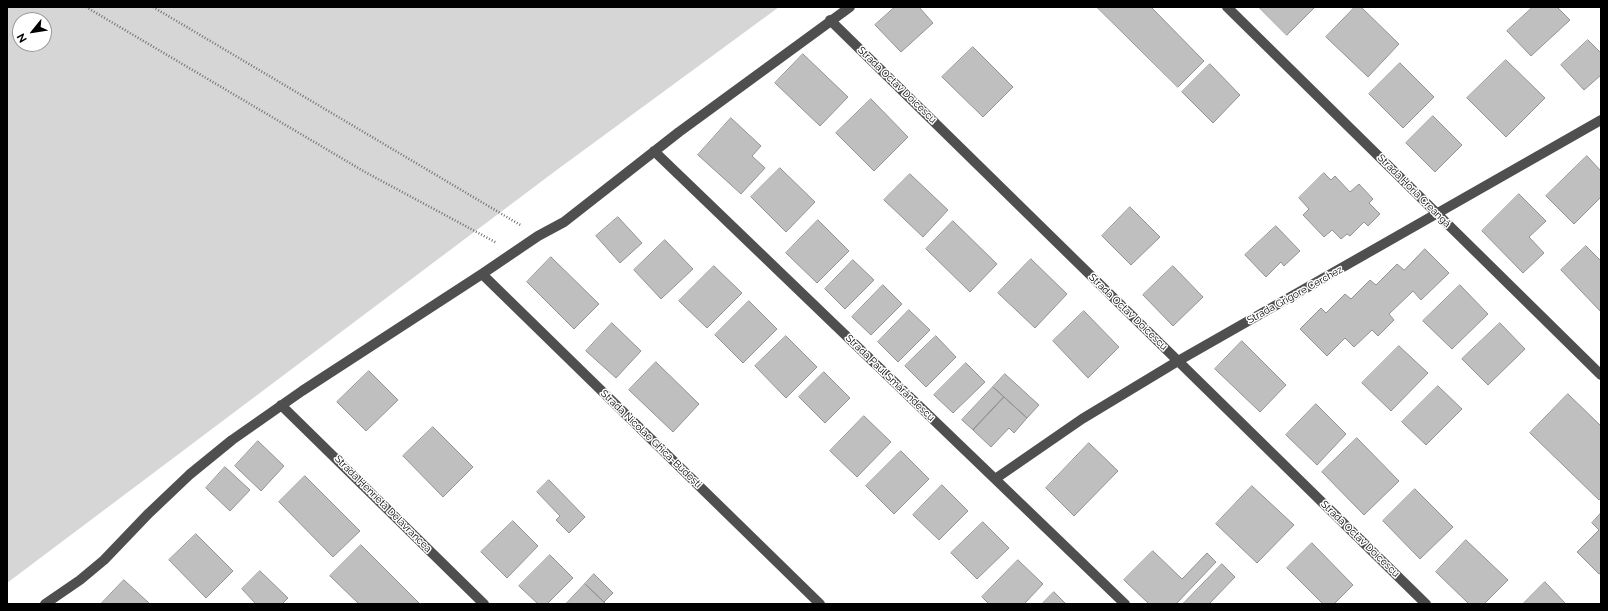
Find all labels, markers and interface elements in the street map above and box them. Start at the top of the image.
north arrow [12,12,52,52]
text: N [14,31,30,45]
street label: Strada Octav Doicescu [855,44,939,126]
street label: Strada Horia Creangă [1375,152,1453,230]
street label: Strada Grigore Cerchez [1245,264,1345,326]
street label: Strada Octav Doicescu [1086,271,1170,353]
street label: Strada Paul Smărăndescu [843,332,937,424]
street label: Strada Nicolae Ghica-Budești [598,388,704,490]
street label: Strada Henrieta Delavrancea [332,453,434,555]
street label: Strada Octav Doicescu [1318,498,1402,580]

